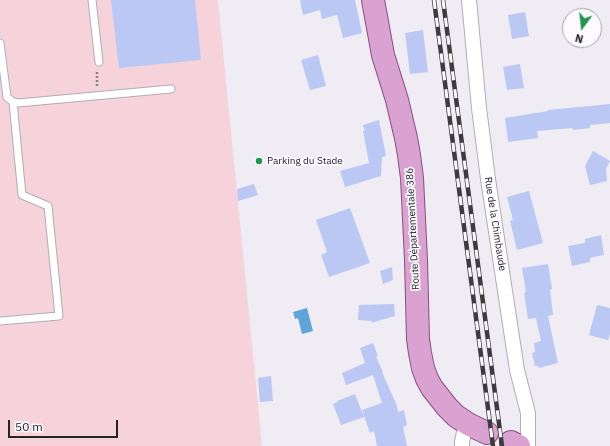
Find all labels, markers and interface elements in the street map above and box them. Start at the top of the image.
north arrow [562,8,602,48]
text: N [573,31,585,46]
place label: Parking du Stade [267,155,343,167]
marker: Parking du Stade [254,156,264,166]
street label: Route Départementale 386 [404,168,422,290]
street label: Rue de la Chimbaude [482,176,508,272]
scale bar [10,412,120,438]
text: 50 m [15,419,43,434]

